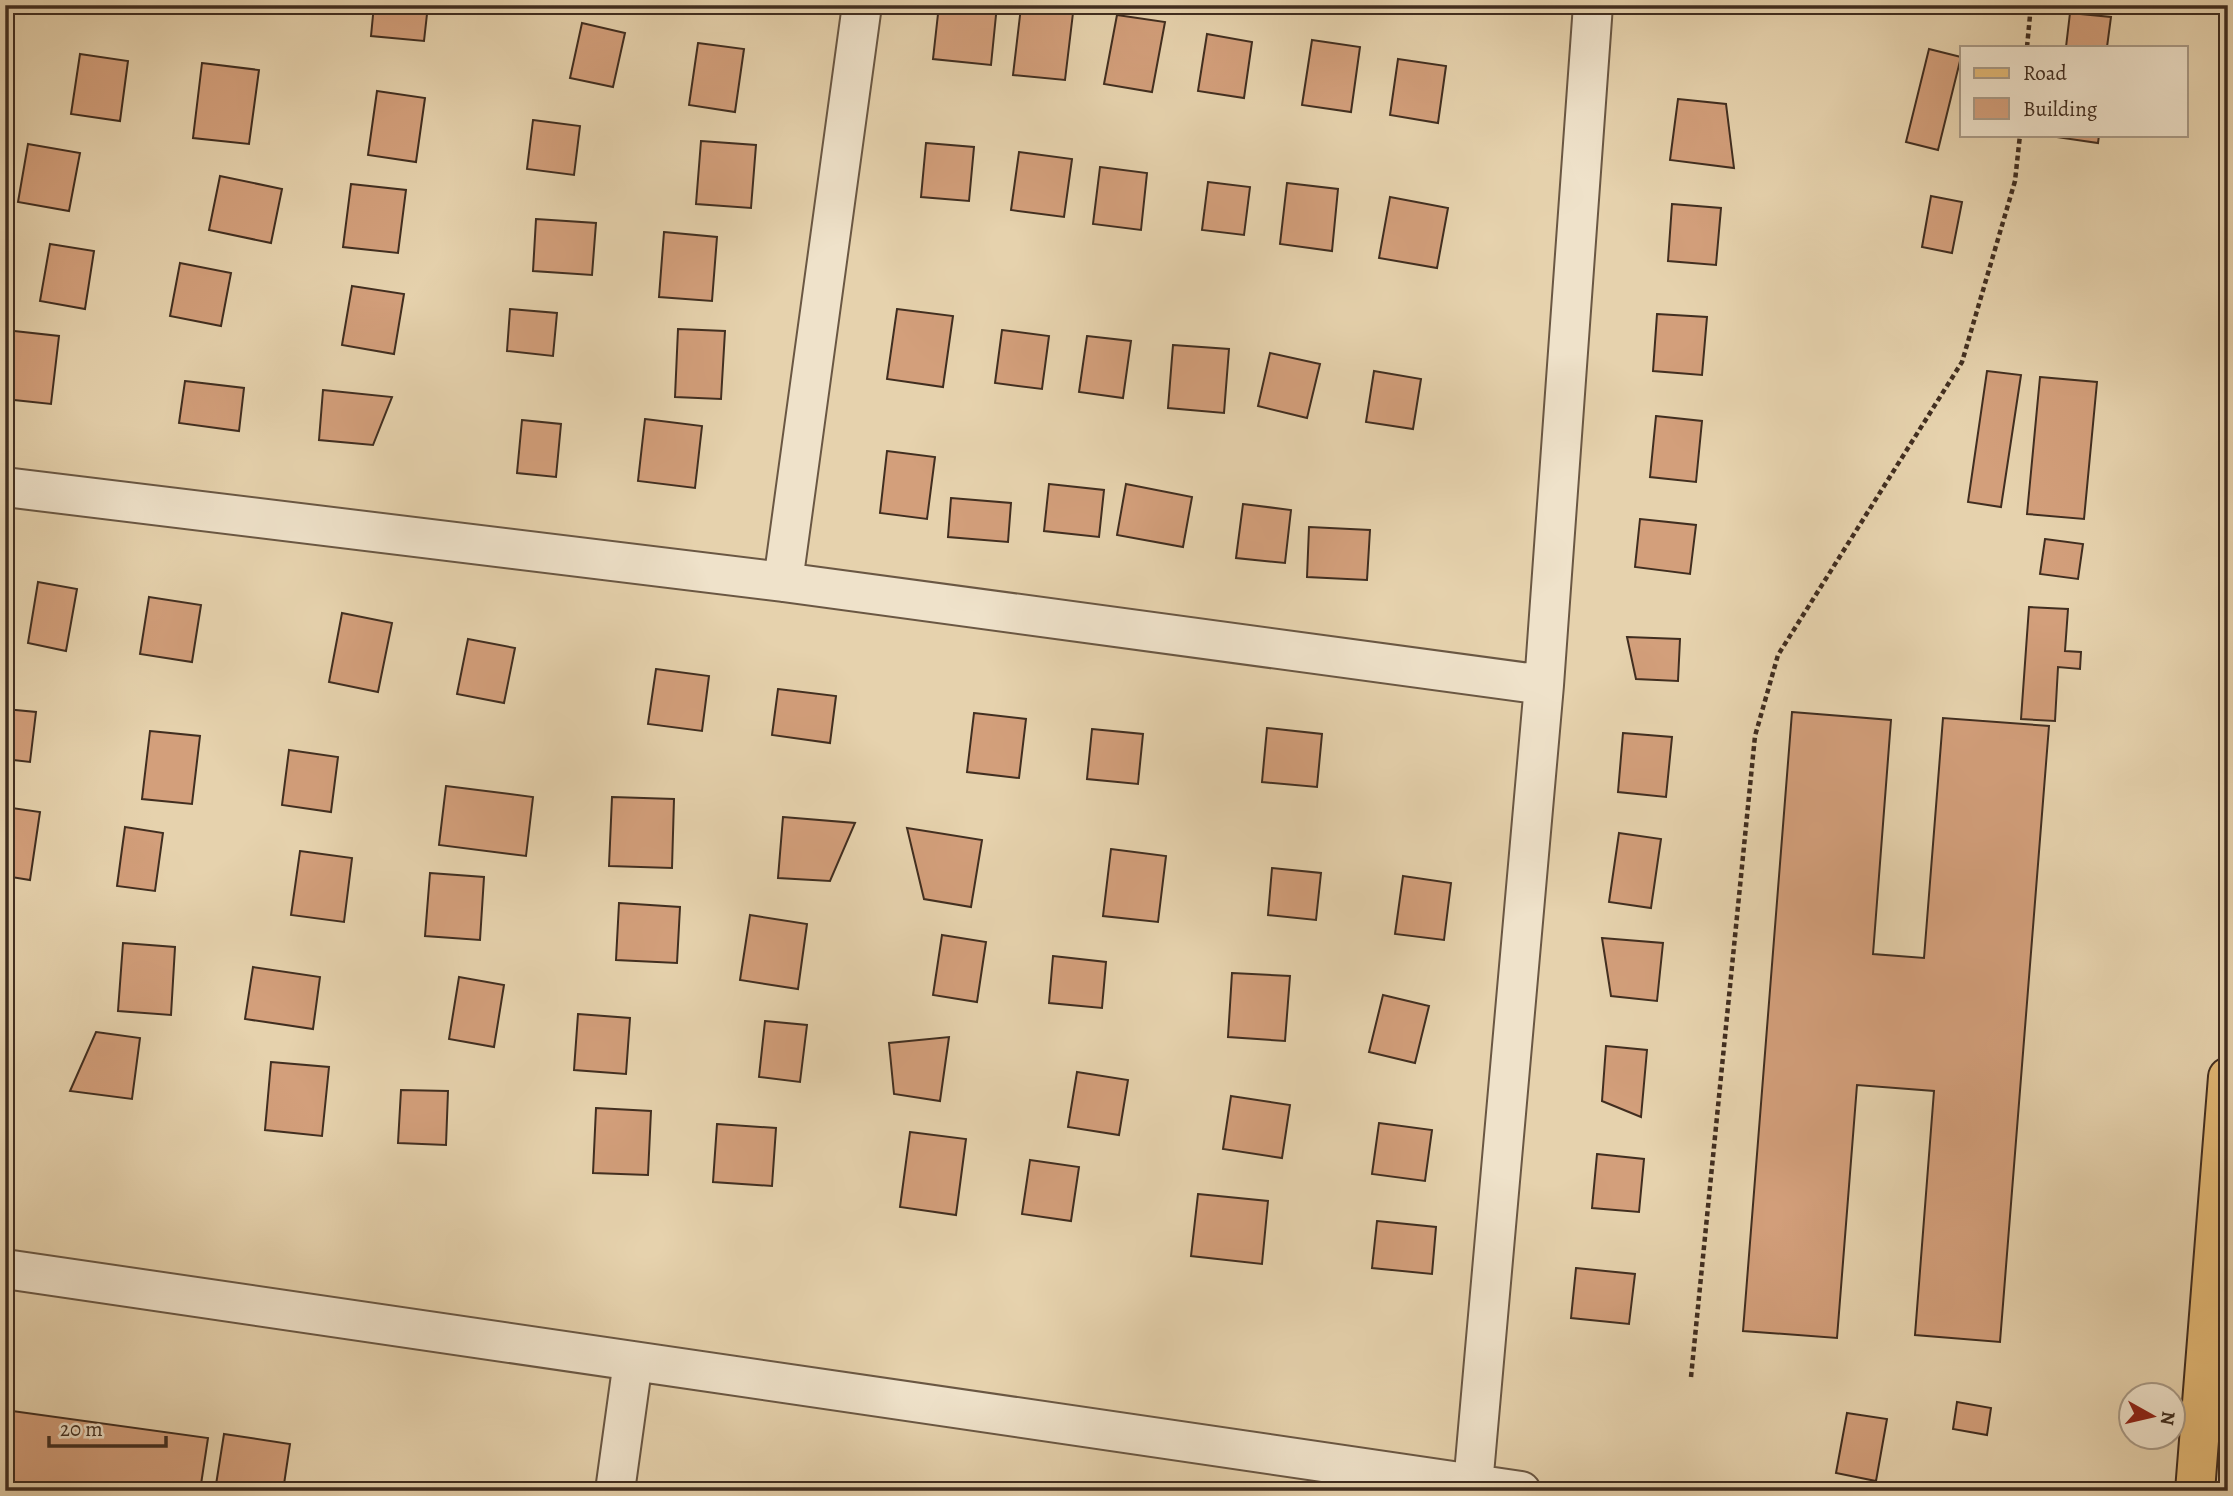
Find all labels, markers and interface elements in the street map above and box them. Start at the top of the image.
legend [1960,46,2188,136]
text: Road [2023,59,2067,87]
text: Building [2023,95,2098,123]
north arrow [2118,1380,2188,1450]
scale bar [49,1405,166,1449]
text: N [2154,1410,2182,1427]
text: 20 m [60,1415,103,1443]

